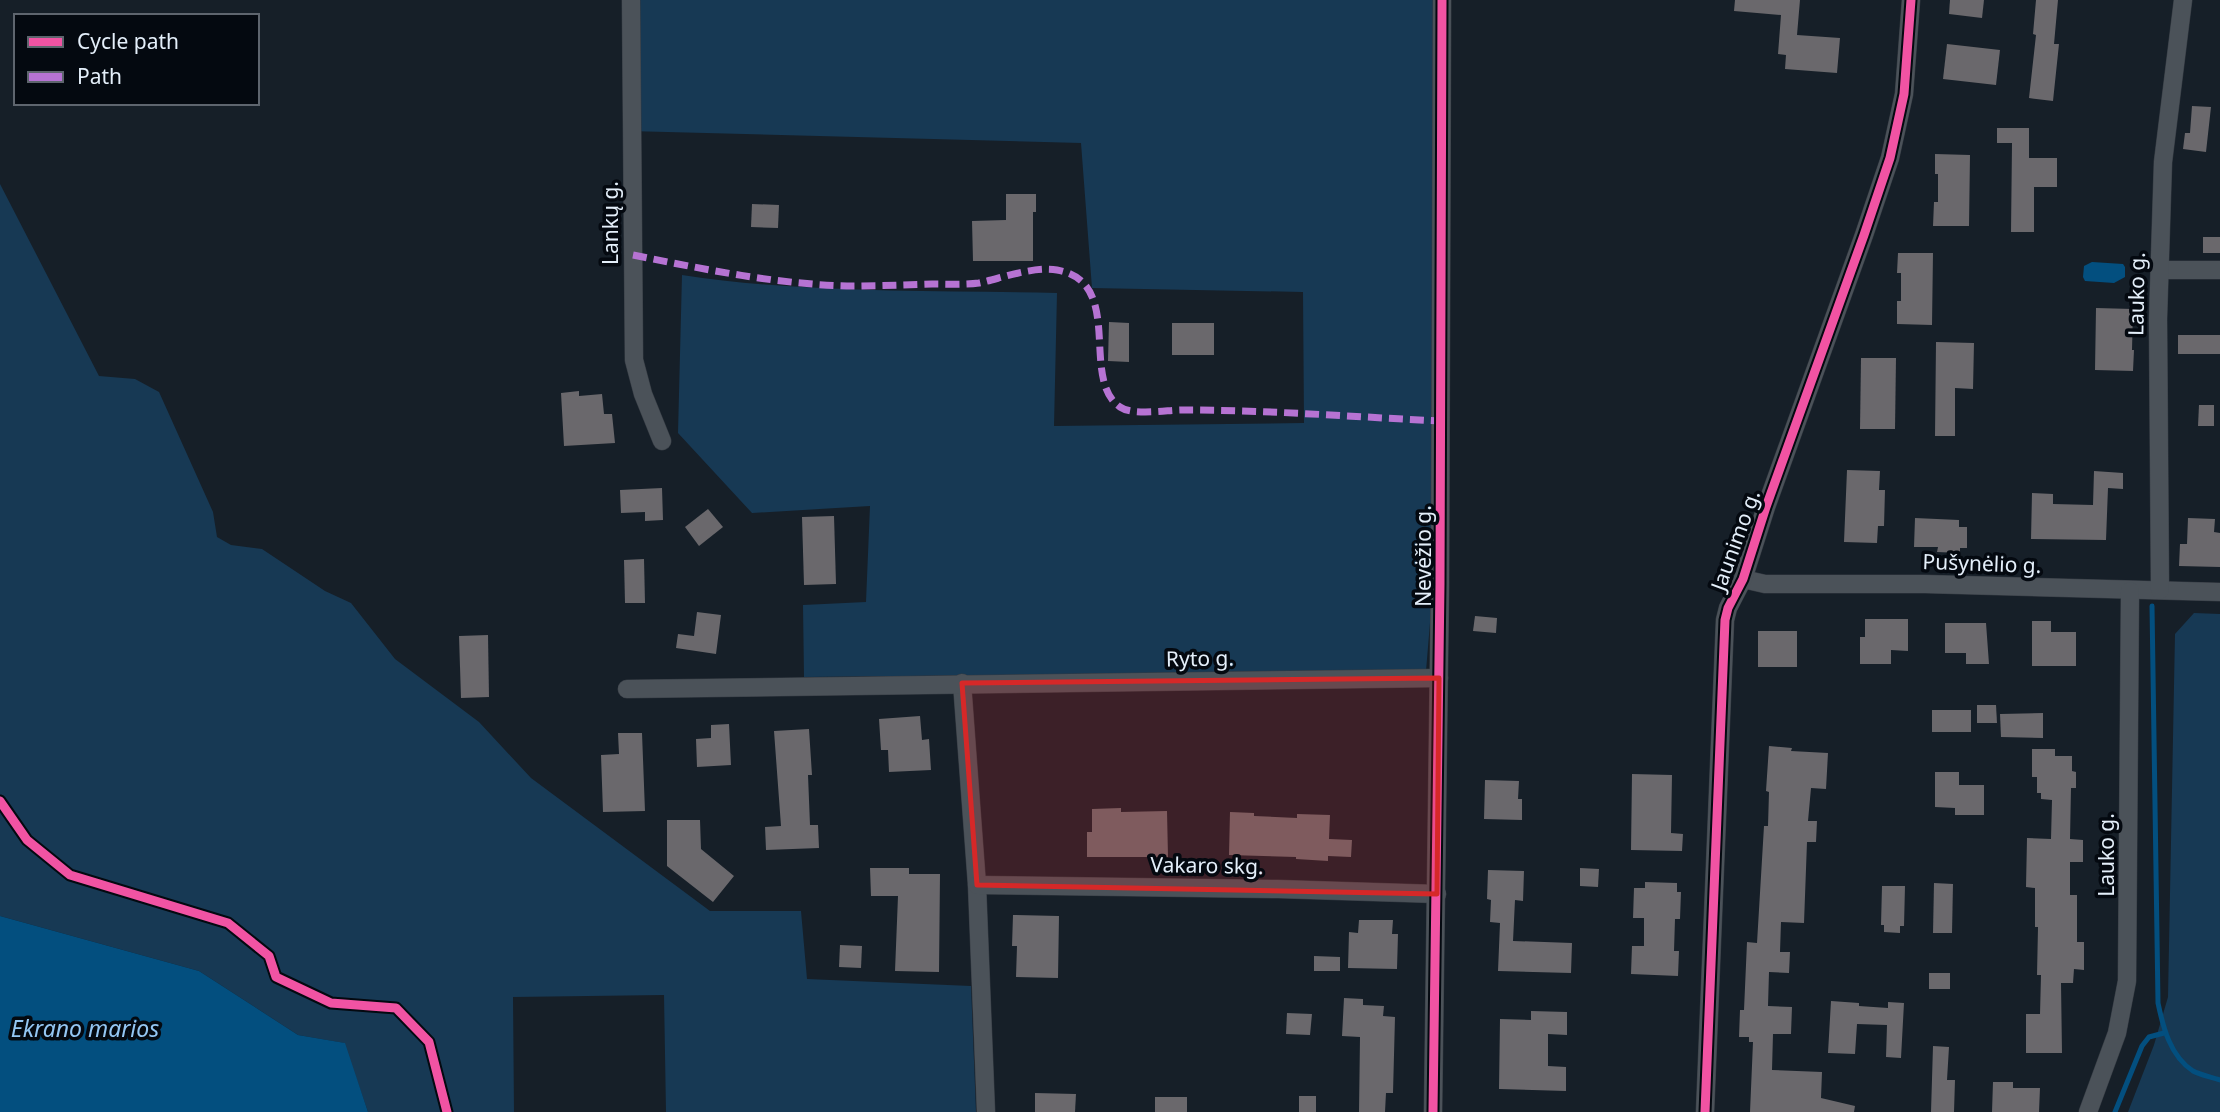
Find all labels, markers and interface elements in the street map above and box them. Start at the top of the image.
legend [14,14,259,105]
text: Cycle path [77,27,179,55]
text: Path [77,62,122,90]
street label: Lankų g. [596,181,624,265]
street label: Lauko g. [2121,252,2151,336]
street label: Jaunimo g. [1703,486,1766,596]
street label: Nevėžio g. [1409,505,1437,607]
street label: Pušynėlio g. [1922,547,2042,579]
street label: Ryto g. [1166,643,1234,673]
street label: Lauko g. [2092,813,2120,897]
street label: Vakaro skg. [1150,850,1264,880]
water label: Ekrano marios [11,1012,159,1044]

